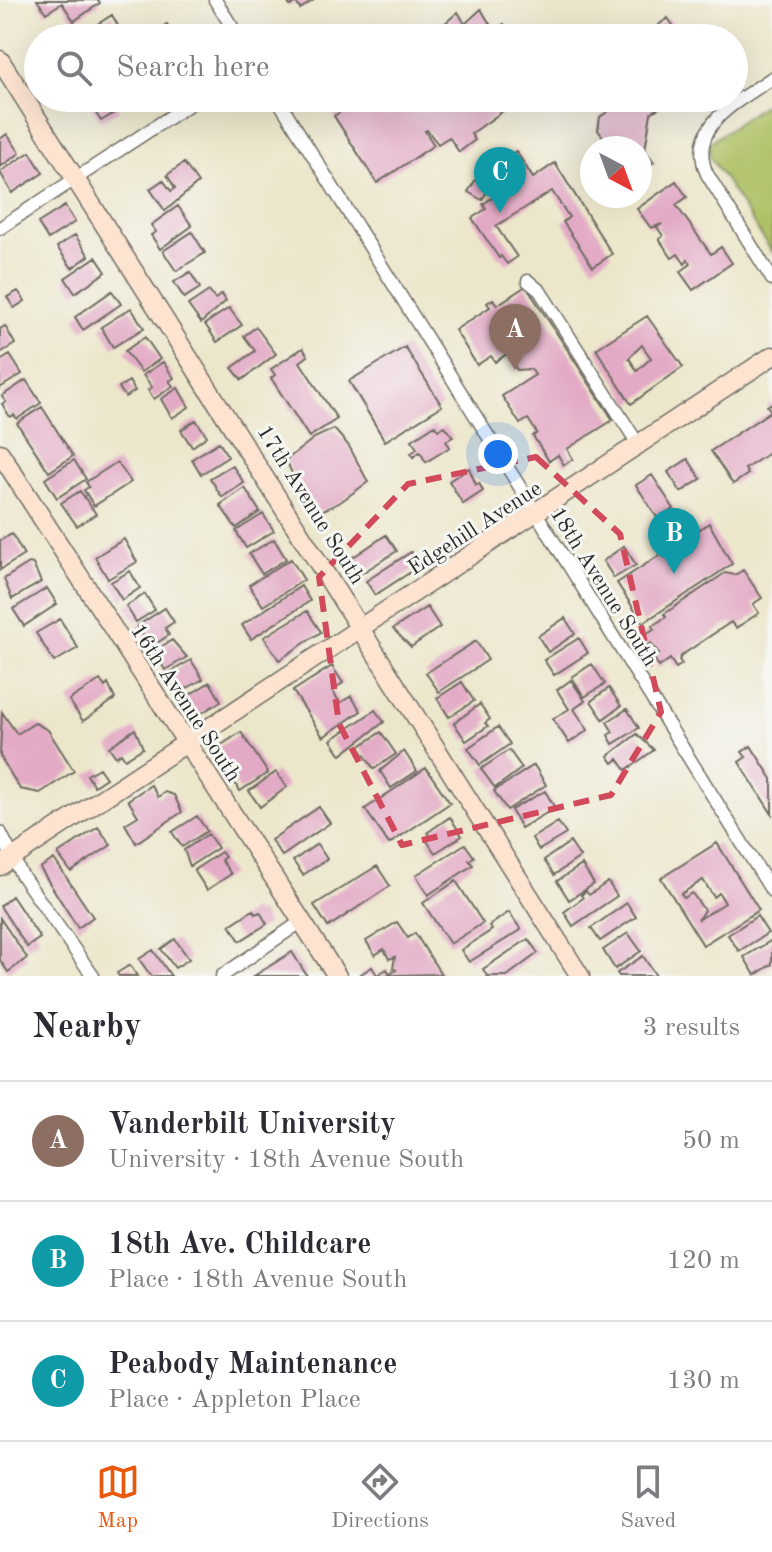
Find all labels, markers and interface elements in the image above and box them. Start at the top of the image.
search box [24,24,748,112]
icon: search [52,46,96,90]
text: Search here [116,53,270,83]
north arrow [580,136,652,208]
pin: C [474,147,526,213]
pin: A [489,304,541,370]
street label: 17th Avenue South [252,421,368,589]
your location [478,434,518,474]
street label: Edgehill Avenue [404,477,546,580]
street label: 18th Avenue South [545,503,661,671]
pin: B [648,508,700,574]
street label: 16th Avenue South [126,620,244,786]
text: Nearby [32,1011,142,1045]
text: 3 results [642,1015,740,1041]
text: Vanderbilt University [108,1110,396,1140]
text: A [48,1128,68,1154]
text: 50 m [682,1128,740,1154]
text: University · 18th Avenue South [108,1147,464,1173]
text: 18th Ave. Childcare [108,1230,372,1260]
text: B [49,1248,67,1274]
text: 120 m [667,1248,740,1274]
text: Place · 18th Avenue South [108,1267,407,1293]
text: Peabody Maintenance [108,1350,398,1380]
text: C [49,1368,67,1394]
text: 130 m [667,1368,740,1394]
text: Place · Appleton Place [108,1387,361,1413]
tab: Map [96,1460,140,1535]
tab: Directions [331,1460,429,1535]
tab: Saved [620,1460,676,1535]

